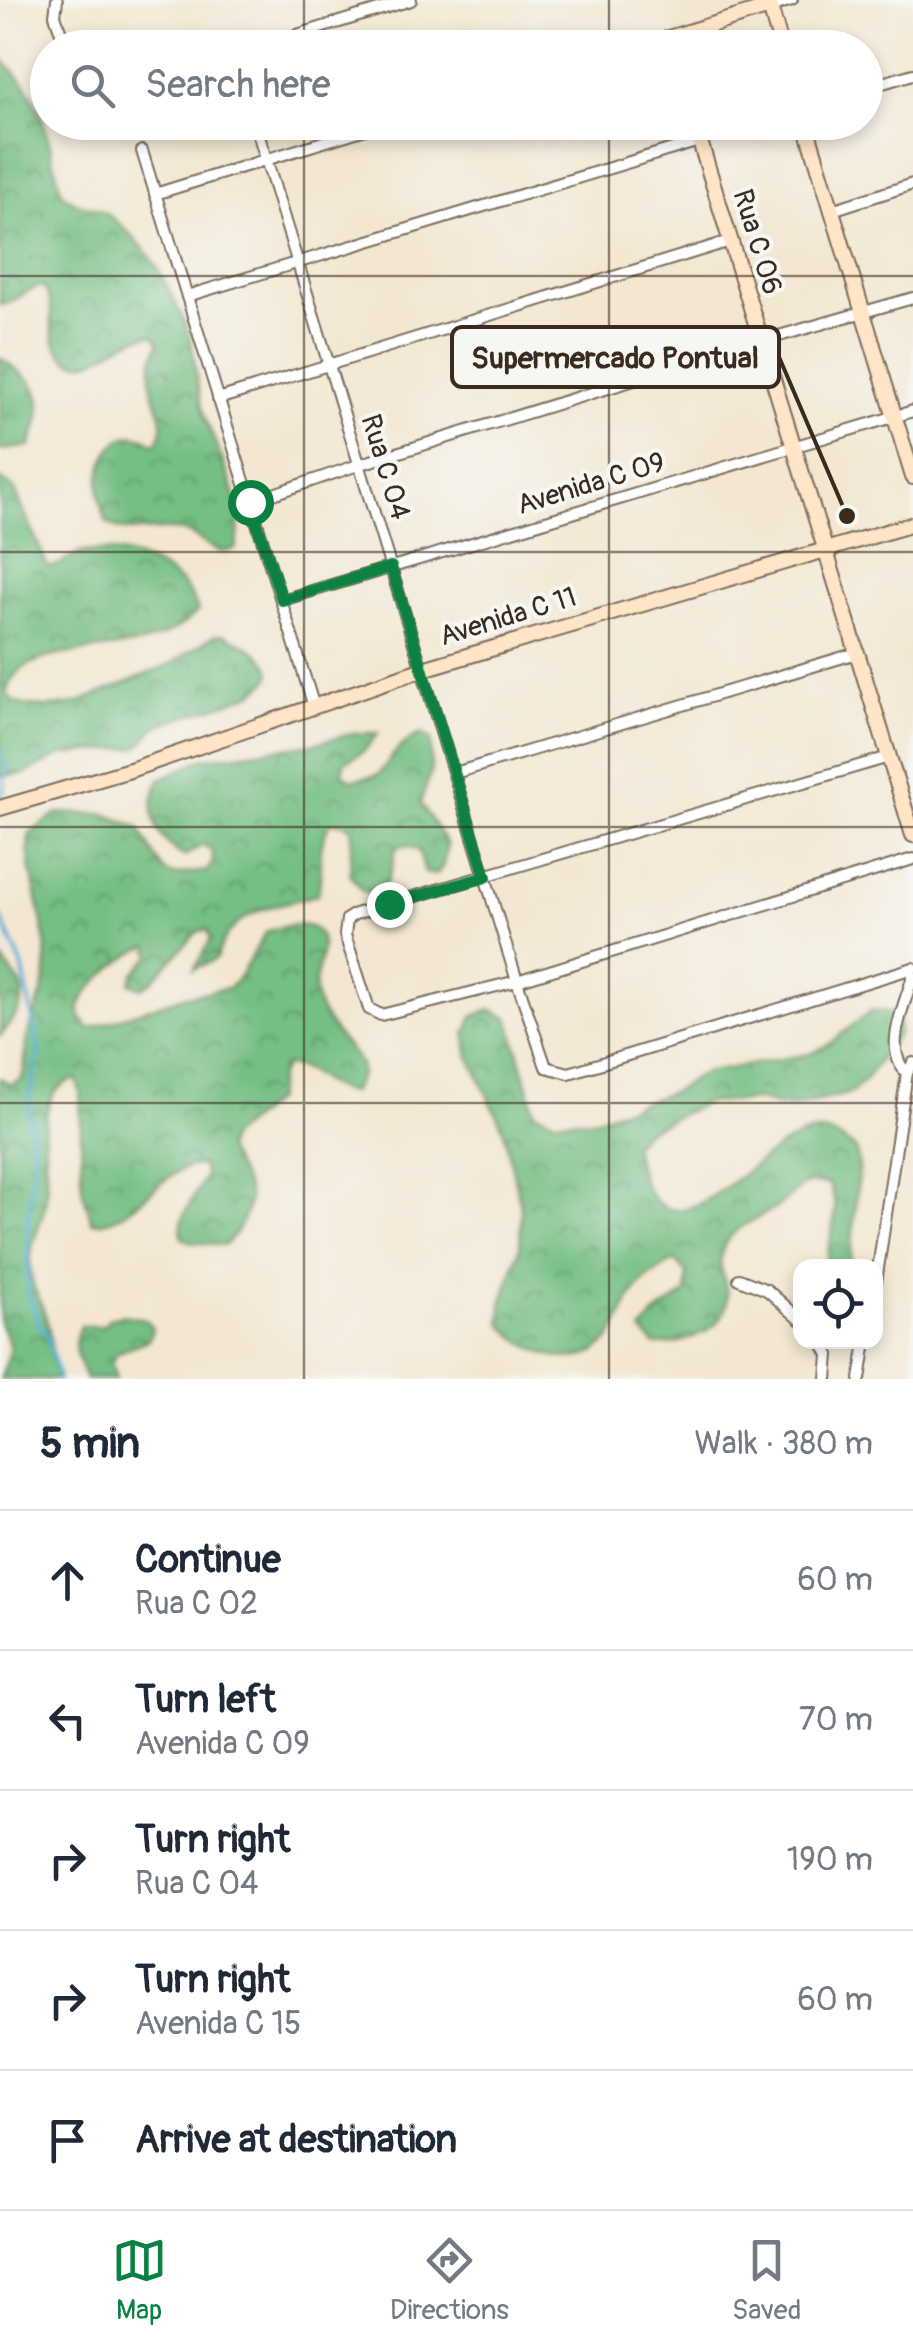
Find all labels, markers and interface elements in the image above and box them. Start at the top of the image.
search box [30,30,883,140]
icon: search [65,58,120,113]
text: Search here [145,61,331,109]
street label: Rua C 06 [724,185,790,299]
callout: Supermercado Pontual [452,327,779,387]
text: Supermercado Pontual [471,340,759,377]
street label: Rua C 04 [352,410,418,524]
street label: Avenida C 09 [513,445,669,523]
route start [228,480,274,526]
street label: Avenida C 11 [435,580,581,654]
route end [367,882,413,928]
map controls [793,1259,883,1349]
button: locate [793,1259,883,1349]
text: 5 min [40,1418,140,1470]
text: Walk · 380 m [694,1424,873,1464]
text: Continue [135,1536,281,1584]
icon: ahead [40,1553,95,1608]
text: 60 m [797,1560,873,1600]
text: Rua C 02 [135,1584,258,1624]
text: Turn left [135,1676,276,1724]
icon: left [40,1693,95,1748]
text: 70 m [799,1700,873,1740]
text: Avenida C 09 [135,1724,310,1764]
text: Turn right [135,1816,290,1864]
icon: right [40,1833,95,1888]
text: 190 m [787,1840,873,1880]
text: Rua C 04 [135,1864,259,1904]
text: Turn right [135,1956,290,2004]
icon: right [40,1973,95,2028]
text: 60 m [797,1980,873,2020]
text: Avenida C 15 [135,2004,301,2044]
icon: arrive [40,2113,95,2168]
text: Arrive at destination [135,2116,457,2164]
tab: Map [112,2233,167,2328]
tab: Directions [390,2233,509,2328]
tab: Saved [732,2233,801,2328]

